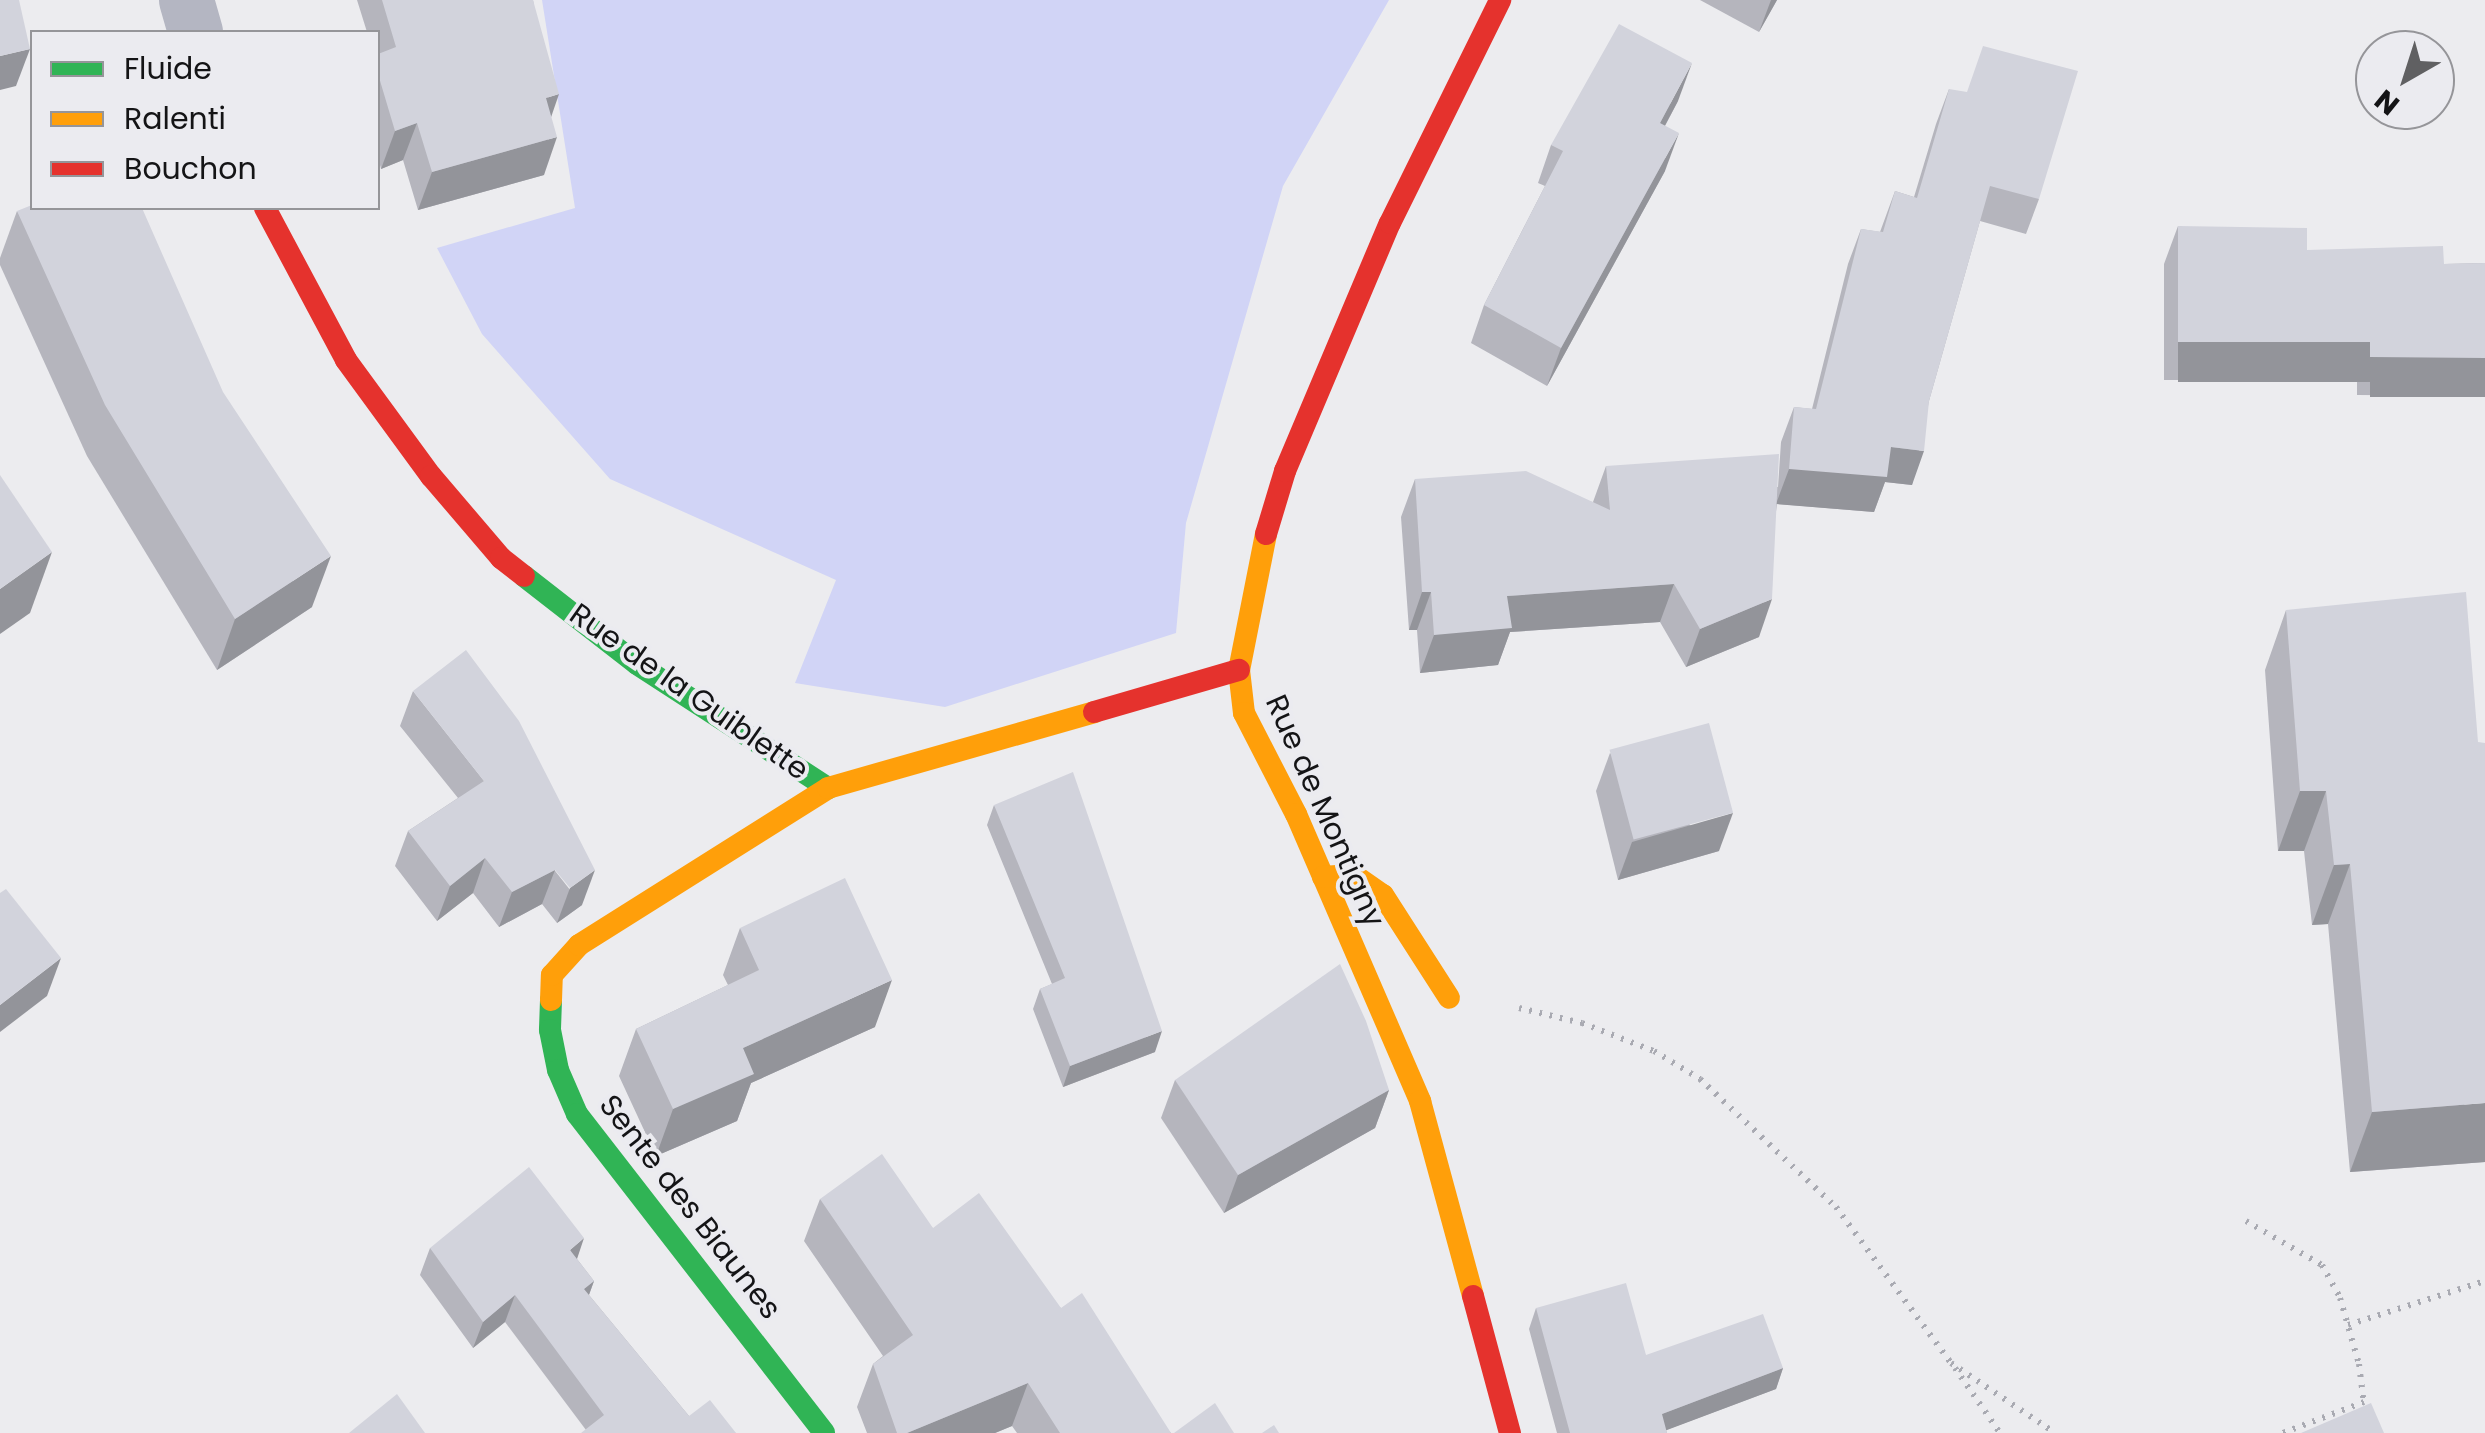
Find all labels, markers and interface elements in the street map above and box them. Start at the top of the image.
legend [30,30,380,210]
north arrow [2355,30,2455,130]
text: Fluide [124,47,212,90]
text: N [2367,80,2408,124]
text: Ralenti [124,97,226,140]
text: Bouchon [124,147,257,190]
street label: Rue de la Guiblette [563,596,815,788]
street label: Rue de Montigny [1258,690,1392,932]
street label: Sente des Biaunes [591,1088,789,1326]

